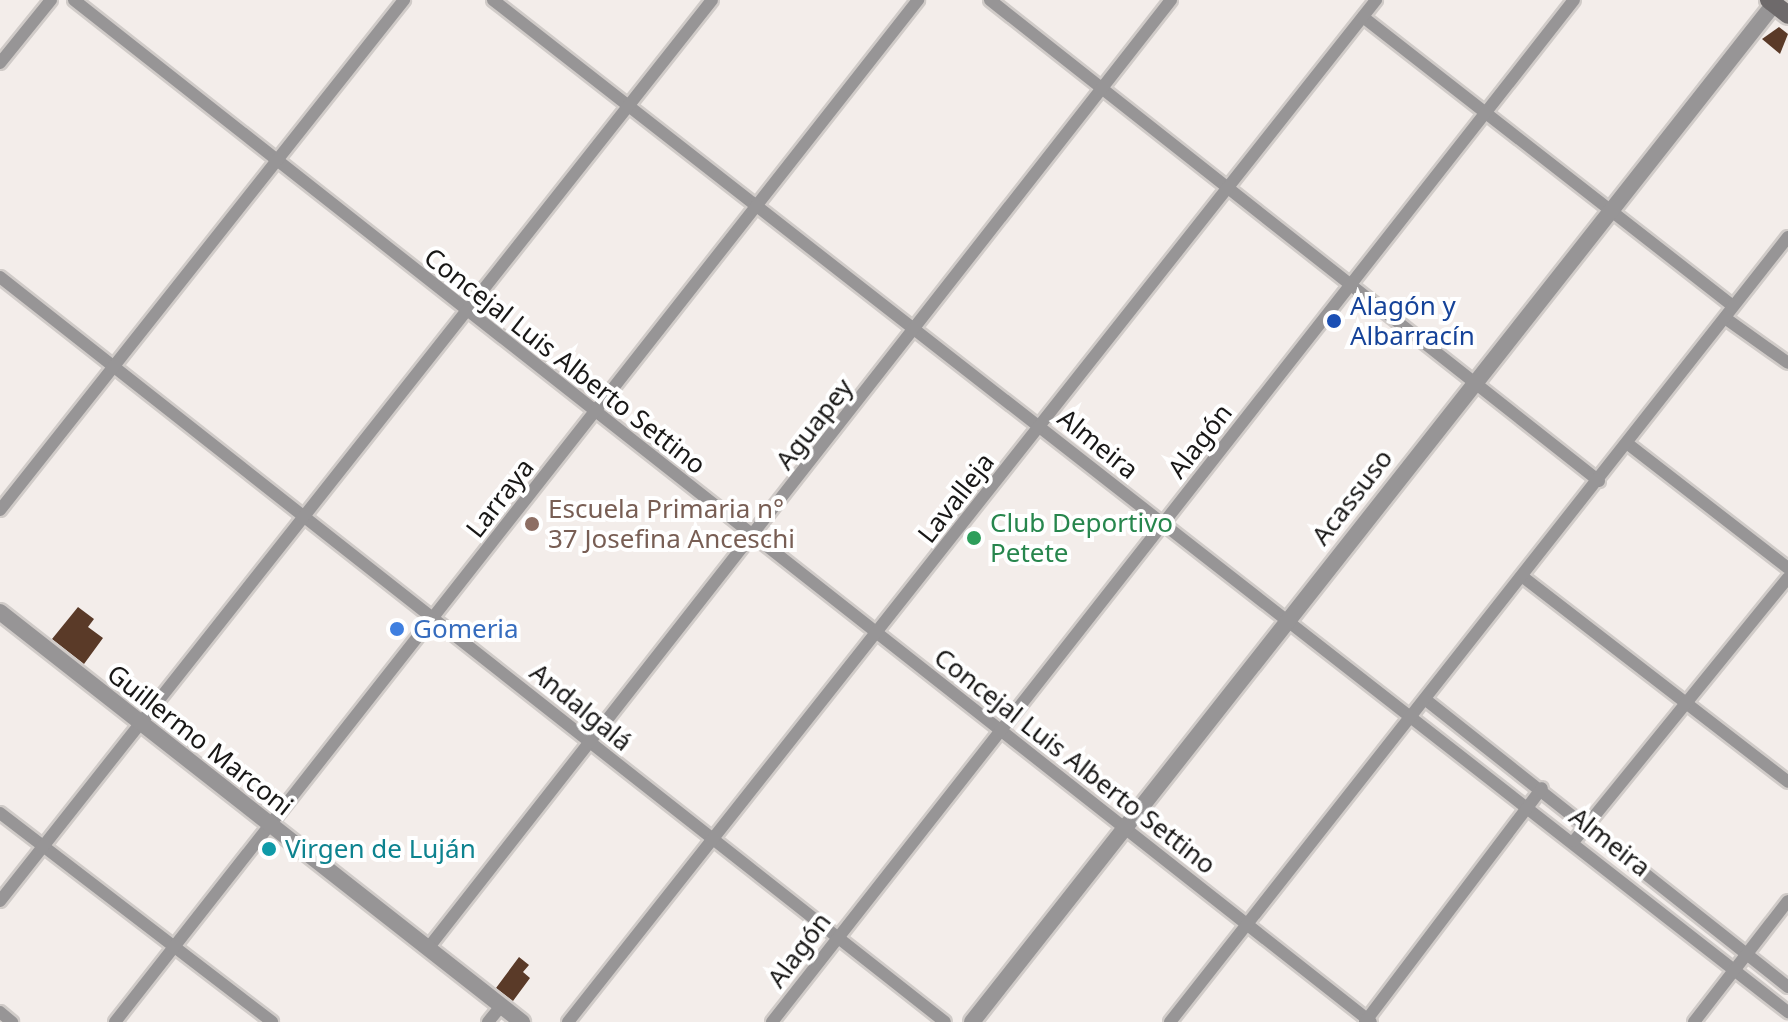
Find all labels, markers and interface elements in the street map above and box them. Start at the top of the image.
street label: Concejal Luis Alberto Settino [418,241,712,481]
place label: Alagón y Albarracín [1350,290,1475,352]
marker: Alagón y Albarracín [1325,312,1343,330]
street label: Aguapey [769,372,859,476]
street label: Alagón [1161,398,1239,484]
street label: Almeira [1052,402,1144,486]
street label: Acassuso [1305,443,1399,551]
street label: Lavalleja [911,447,1001,549]
street label: Larraya [460,452,540,544]
place label: Escuela Primaria n° 37 Josefina Anceschi [548,493,795,554]
place label: Club Deportivo Petete [990,507,1173,568]
marker: Escuela Primaria n° 37 Josefina Anceschi [523,515,541,533]
marker: Club Deportivo Petete [965,529,983,547]
place label: Gomeria [413,613,519,645]
marker: Gomeria [388,620,406,638]
street label: Concejal Luis Alberto Settino [928,641,1222,881]
street label: Andalgalá [524,657,638,757]
street label: Guillermo Marconi [101,658,299,822]
street label: Almeira [1563,801,1657,883]
place label: Virgen de Luján [285,833,476,865]
marker: Virgen de Luján [260,840,278,858]
street label: Alagón [761,906,837,994]

